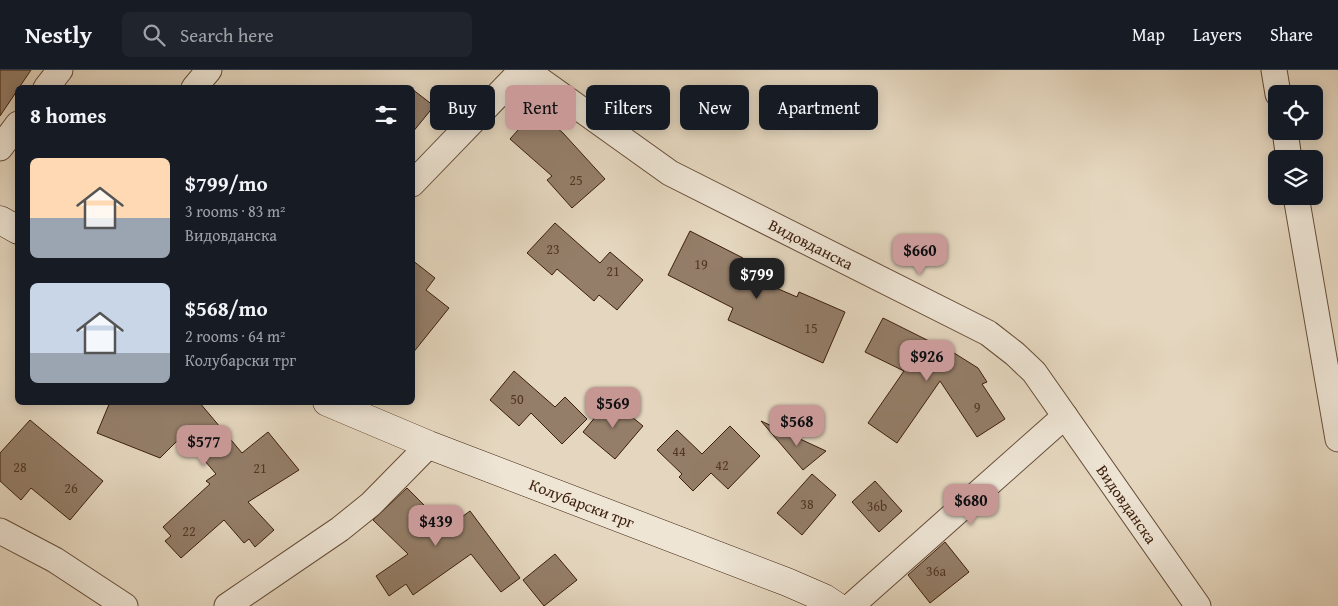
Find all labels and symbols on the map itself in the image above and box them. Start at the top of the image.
house number: 25 [569,170,583,190]
street label: Видовданска [765,212,858,276]
pin: $660 [890,234,950,276]
house number: 23 [546,239,560,259]
house number: 19 [694,254,708,274]
pin: $799 [727,258,787,300]
house number: 21 [606,261,620,281]
house number: 15 [804,318,818,338]
pin: $926 [897,340,957,382]
pin: $569 [583,386,643,429]
house number: 50 [510,389,524,409]
house number: 9 [974,397,981,417]
pin: $568 [767,404,827,447]
pin: $577 [174,424,234,467]
house number: 44 [672,441,686,461]
house number: 42 [715,455,729,475]
house number: 28 [13,457,27,477]
house number: 21 [253,458,267,478]
street label: Видовданска [1091,459,1163,549]
street label: Колубарски трг [526,472,638,534]
house number: 26 [64,478,78,498]
pin: $680 [941,484,1001,526]
house number: 38 [800,494,814,514]
house number: 36b [867,496,887,516]
pin: $439 [406,504,466,547]
house number: 22 [182,521,196,541]
house number: 36a [926,561,946,581]

